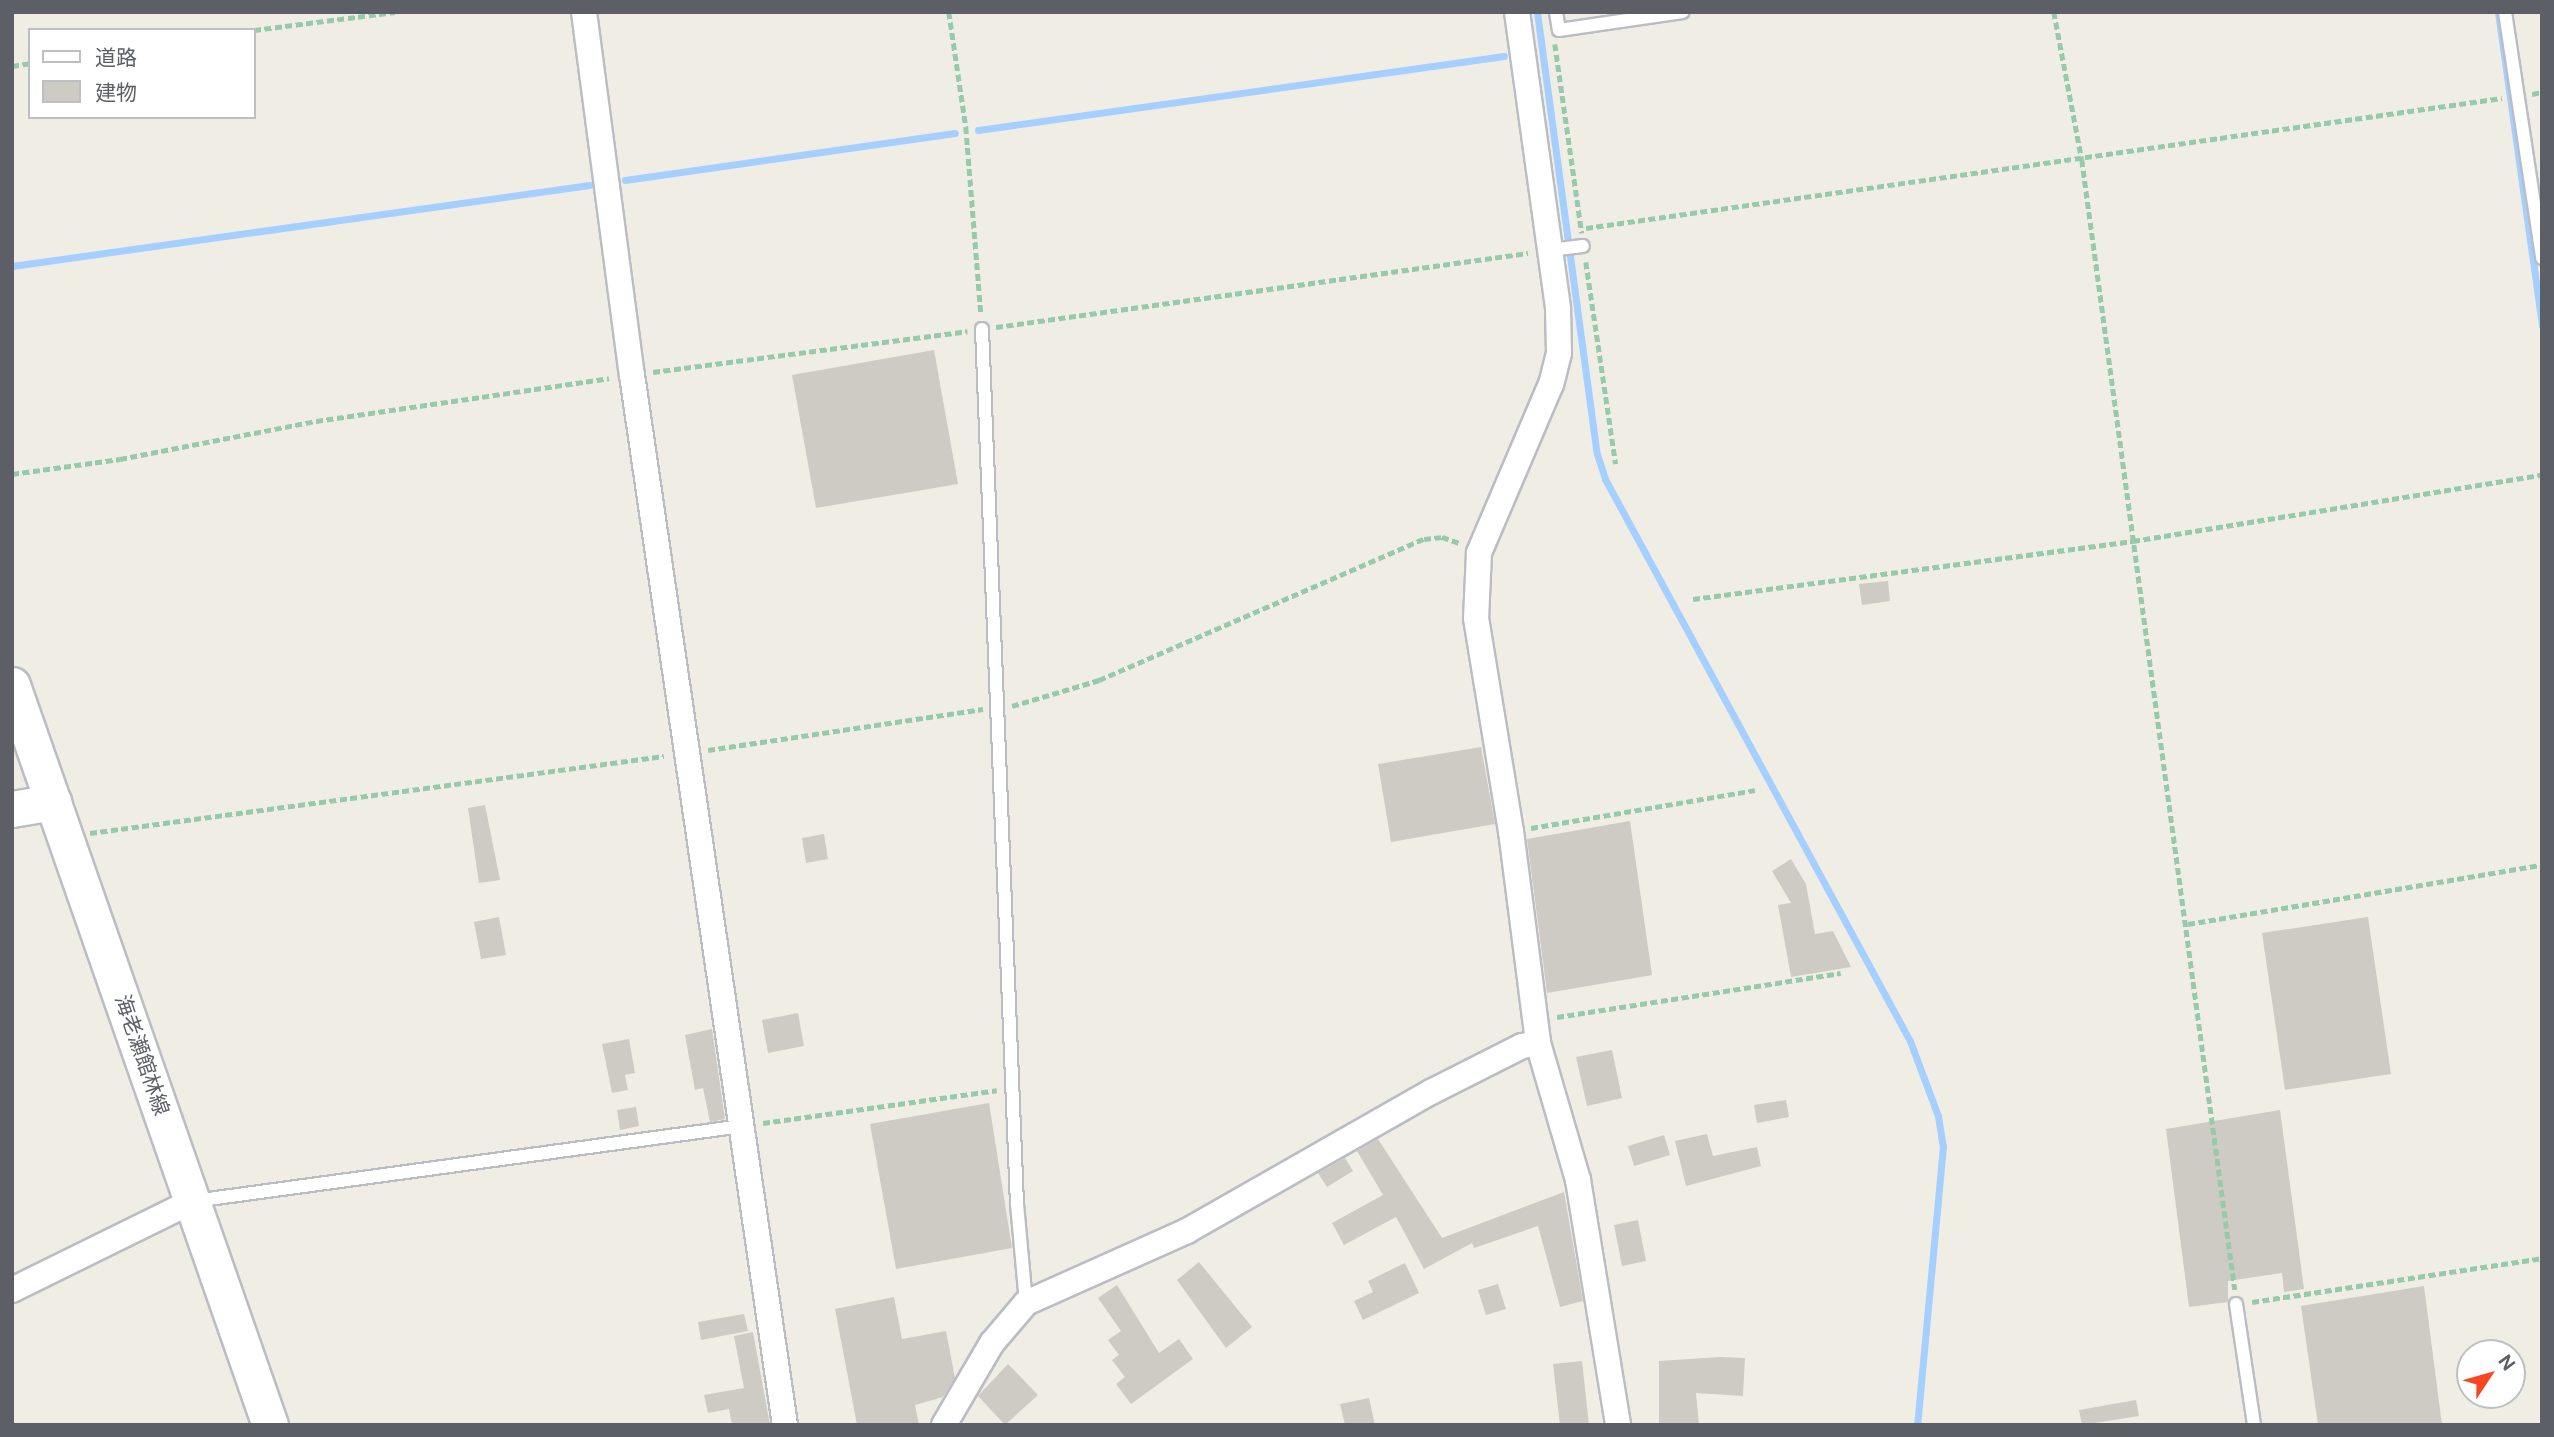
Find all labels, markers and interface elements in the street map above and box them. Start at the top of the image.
legend [28,28,256,119]
text: 道路 [95,44,137,72]
text: 建物 [95,79,137,107]
street label: 海老瀬館林線 [110,991,174,1119]
north arrow [2456,1339,2526,1409]
text: N [2493,1350,2521,1375]

